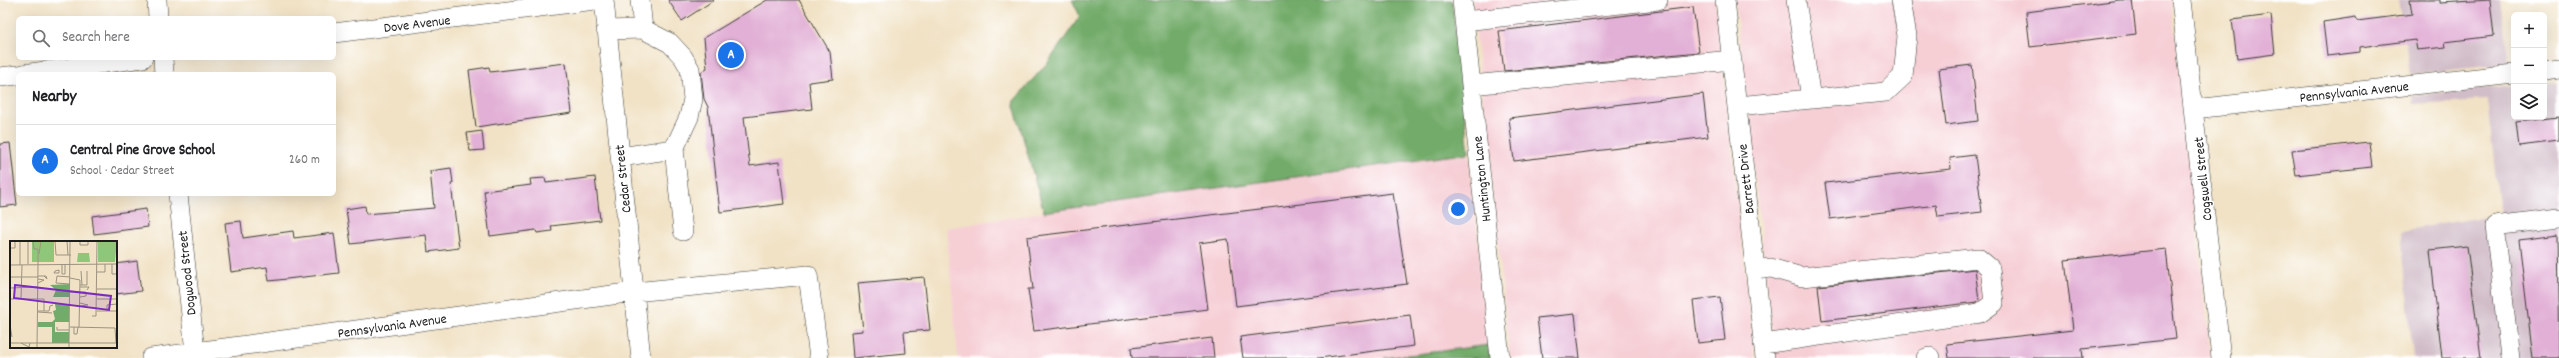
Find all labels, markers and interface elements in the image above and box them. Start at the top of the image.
street label: Dove Avenue [383,11,452,39]
map controls [2511,12,2547,120]
button: + [2511,12,2547,48]
search box [16,16,336,60]
icon: search [30,27,52,49]
text: Search here [62,27,130,49]
pin: A [718,40,744,70]
button: − [2511,48,2547,84]
street label: Pennsylvania Avenue [2299,77,2410,109]
button: layers [2511,84,2547,120]
text: Nearby [32,86,76,110]
street label: Huntington Lane [1469,135,1497,223]
street label: Cogswell Street [2190,136,2218,222]
text: Central Pine Grove School [70,140,215,162]
street label: Barrett Drive [1733,143,1761,215]
street label: Cedar Street [610,144,638,214]
text: A [41,151,49,170]
text: 260 m [289,151,320,170]
text: School · Cedar Street [70,162,174,181]
your location [1448,199,1468,219]
street label: Dogwood Street [174,230,202,316]
inset map [10,241,117,348]
street label: Pennsylvania Avenue [336,309,448,345]

